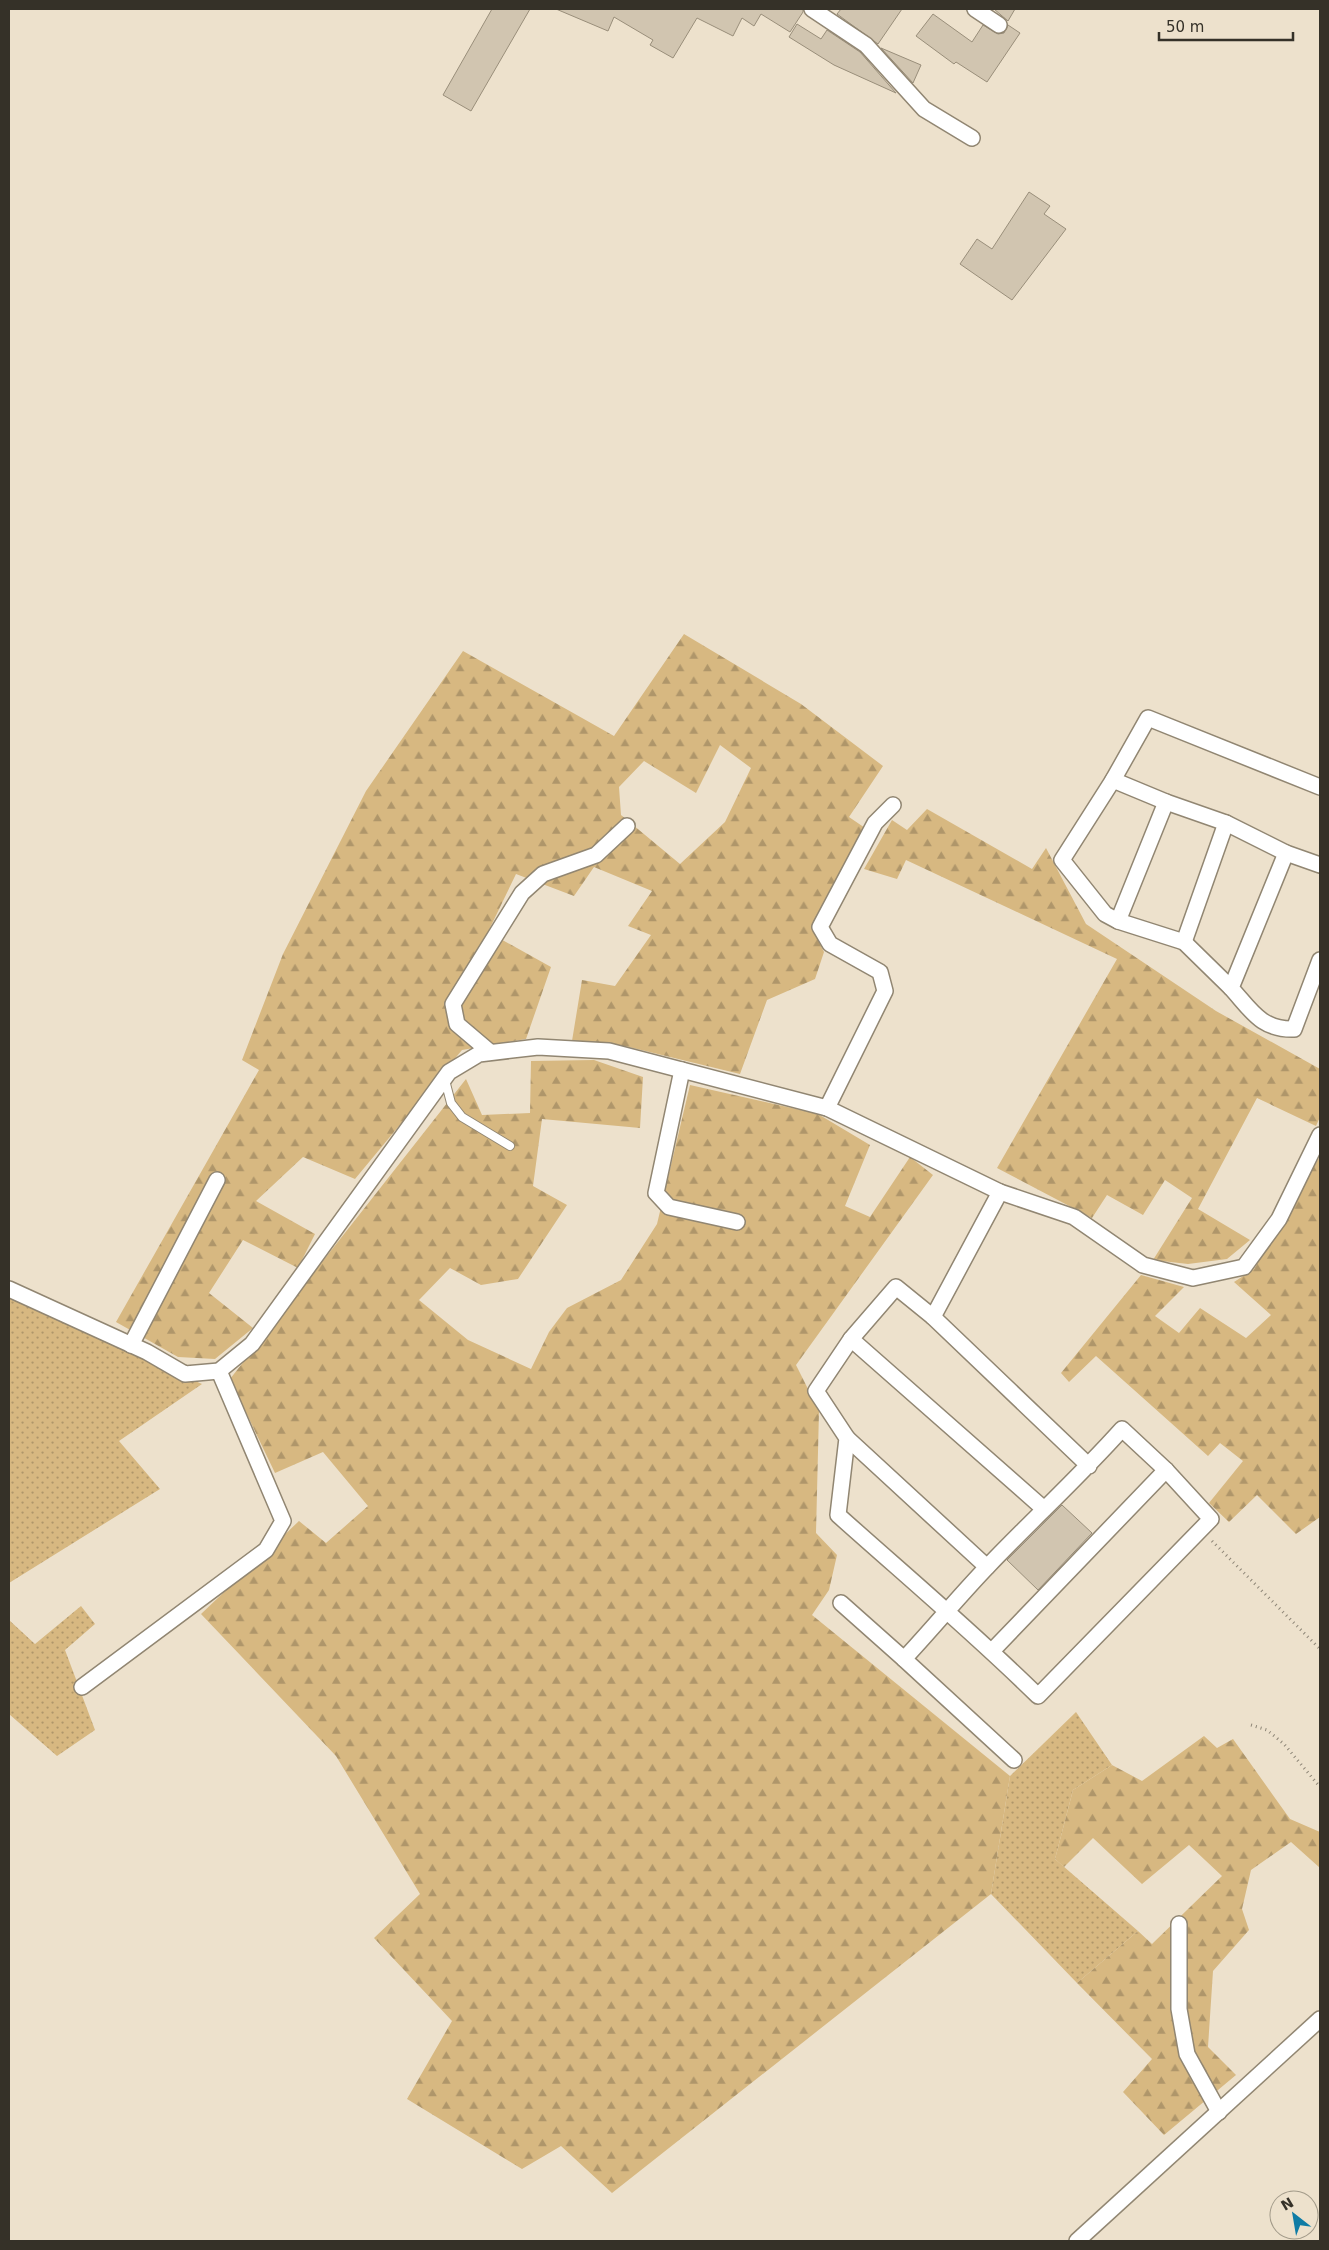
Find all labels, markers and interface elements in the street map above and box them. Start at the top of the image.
scale bar [1159,10,1293,42]
text: 50 m [1166,18,1204,36]
north arrow [1269,2190,1319,2240]
text: N [1278,2194,1296,2214]

